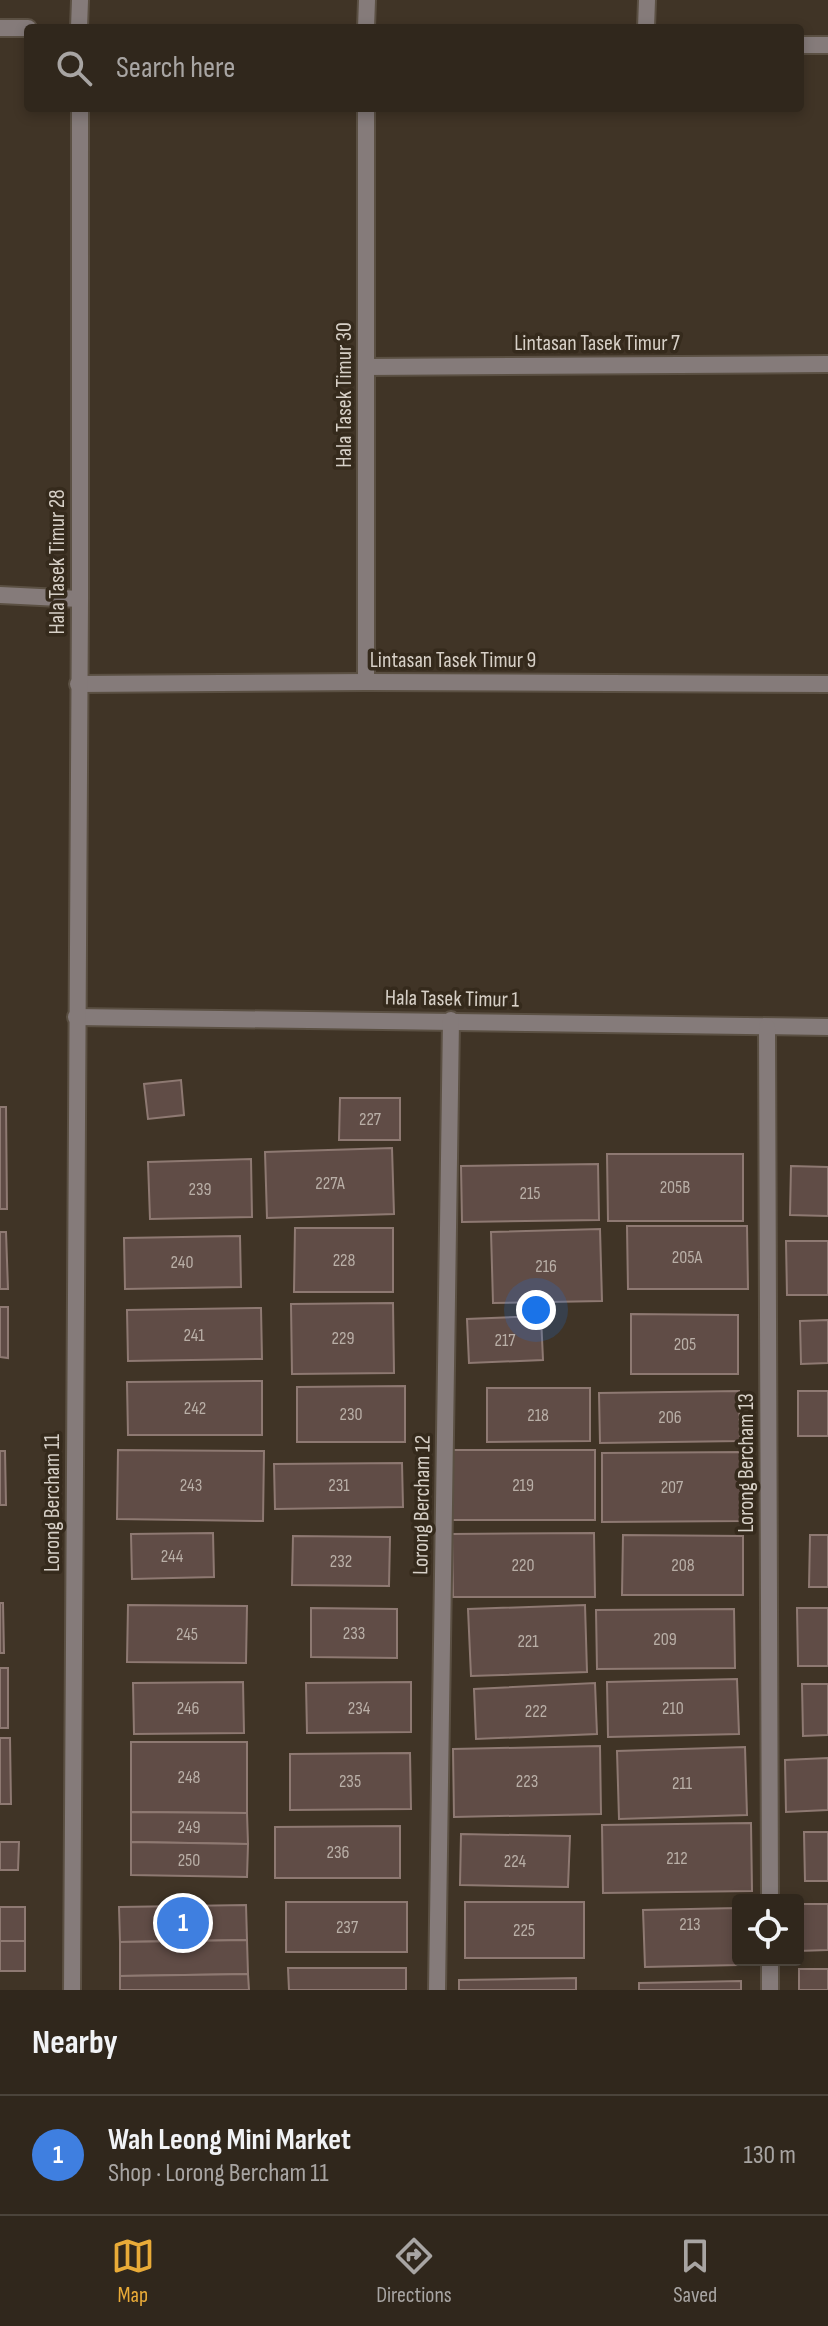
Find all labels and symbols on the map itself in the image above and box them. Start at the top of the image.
street label: Hala Tasek Timur 30 [331,322,358,468]
street label: Lintasan Tasek Timur 7 [514,330,680,357]
street label: Hala Tasek Timur 28 [44,489,71,635]
street label: Lintasan Tasek Timur 9 [370,647,536,674]
street label: Hala Tasek Timur 1 [385,984,520,1014]
house number: 227 [359,1109,382,1130]
house number: 227A [315,1173,345,1194]
house number: 205B [660,1177,690,1198]
house number: 239 [189,1179,212,1200]
house number: 215 [520,1183,541,1204]
house number: 205A [672,1247,702,1268]
house number: 228 [333,1250,355,1271]
house number: 240 [171,1252,193,1273]
house number: 216 [535,1256,557,1277]
your location [516,1290,556,1330]
house number: 241 [183,1325,205,1346]
house number: 229 [332,1328,354,1349]
house number: 217 [495,1330,516,1351]
house number: 205 [674,1334,696,1355]
street label: Lorong Bercham 13 [733,1393,760,1533]
house number: 242 [184,1398,206,1419]
house number: 230 [339,1404,363,1425]
house number: 218 [527,1405,549,1426]
house number: 206 [658,1407,682,1428]
street label: Lorong Bercham 11 [39,1434,66,1572]
street label: Lorong Bercham 12 [407,1435,437,1575]
house number: 243 [180,1475,202,1496]
house number: 231 [328,1475,350,1496]
house number: 219 [512,1475,534,1496]
house number: 207 [661,1477,684,1498]
house number: 244 [161,1546,184,1567]
house number: 232 [330,1551,352,1572]
house number: 220 [512,1555,534,1576]
house number: 208 [671,1555,695,1576]
house number: 233 [343,1623,365,1644]
house number: 245 [176,1624,198,1645]
house number: 209 [653,1629,677,1650]
house number: 221 [517,1631,539,1652]
house number: 246 [177,1698,199,1719]
house number: 234 [348,1698,371,1719]
house number: 210 [662,1698,684,1719]
house number: 222 [525,1701,547,1722]
house number: 248 [178,1767,200,1788]
house number: 235 [339,1771,361,1792]
house number: 223 [516,1771,538,1792]
house number: 211 [672,1773,693,1794]
house number: 249 [178,1817,200,1838]
house number: 236 [327,1842,350,1863]
house number: 212 [666,1848,688,1869]
house number: 250 [178,1850,200,1871]
house number: 224 [504,1851,527,1872]
pin: 1 [157,1893,209,1953]
house number: 213 [679,1914,701,1935]
house number: 237 [336,1917,359,1938]
house number: 225 [513,1920,535,1941]

